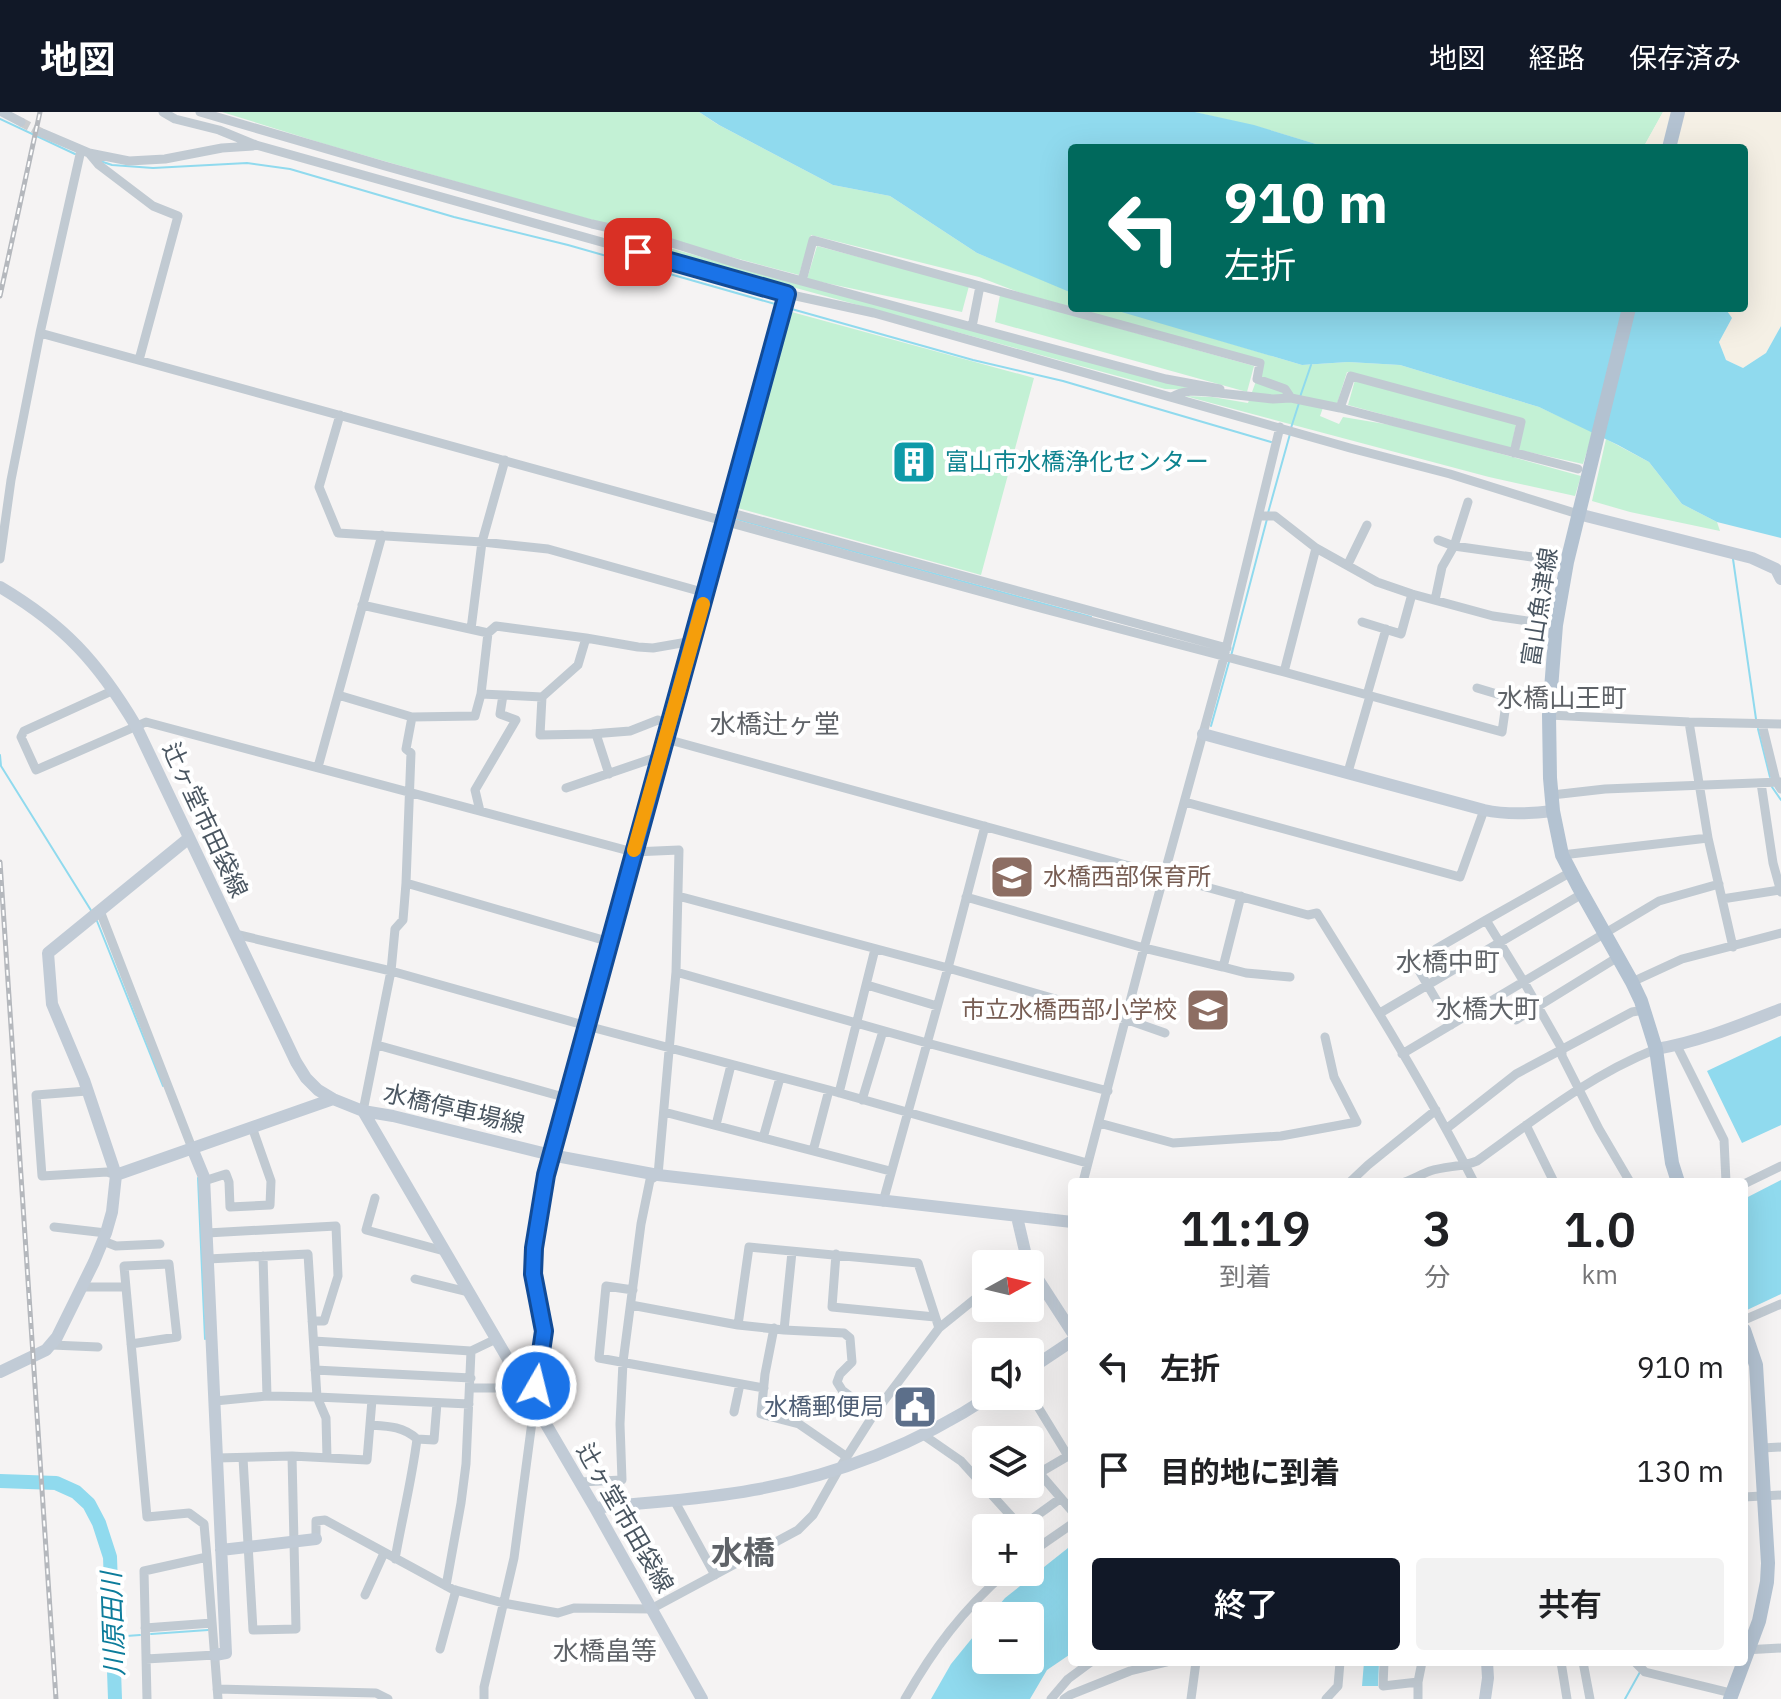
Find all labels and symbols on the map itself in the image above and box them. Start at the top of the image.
pin [604,218,672,286]
building icon: 富山市水橋浄化センター [890,438,938,486]
place label: 富山市水橋浄化センター [945,445,1209,477]
street label: 富山魚津線 [1514,545,1564,669]
district label: 水橋山王町 [1497,680,1627,714]
district label: 水橋辻ヶ堂 [710,706,840,740]
street label: 辻ヶ堂市田袋線 [156,737,256,902]
school or university icon: 水橋西部保育所 [988,853,1036,901]
place label: 水橋西部保育所 [1043,860,1211,892]
district label: 水橋中町 [1396,944,1500,978]
school or university icon: 市立水橋西部小学校 [1184,986,1232,1034]
district label: 水橋大町 [1436,991,1540,1025]
place label: 市立水橋西部小学校 [961,993,1177,1025]
street label: 水橋停車場線 [380,1076,528,1140]
north arrow [972,1250,1044,1322]
position arrow [494,1344,578,1428]
public building icon: 水橋郵便局 [891,1383,939,1431]
place label: 水橋郵便局 [764,1390,884,1422]
street label: 辻ヶ堂市田袋線 [570,1437,682,1598]
district label: 水橋 [711,1531,775,1573]
water label: 川原田川 [93,1568,131,1677]
district label: 水橋畠等 [553,1633,657,1667]

